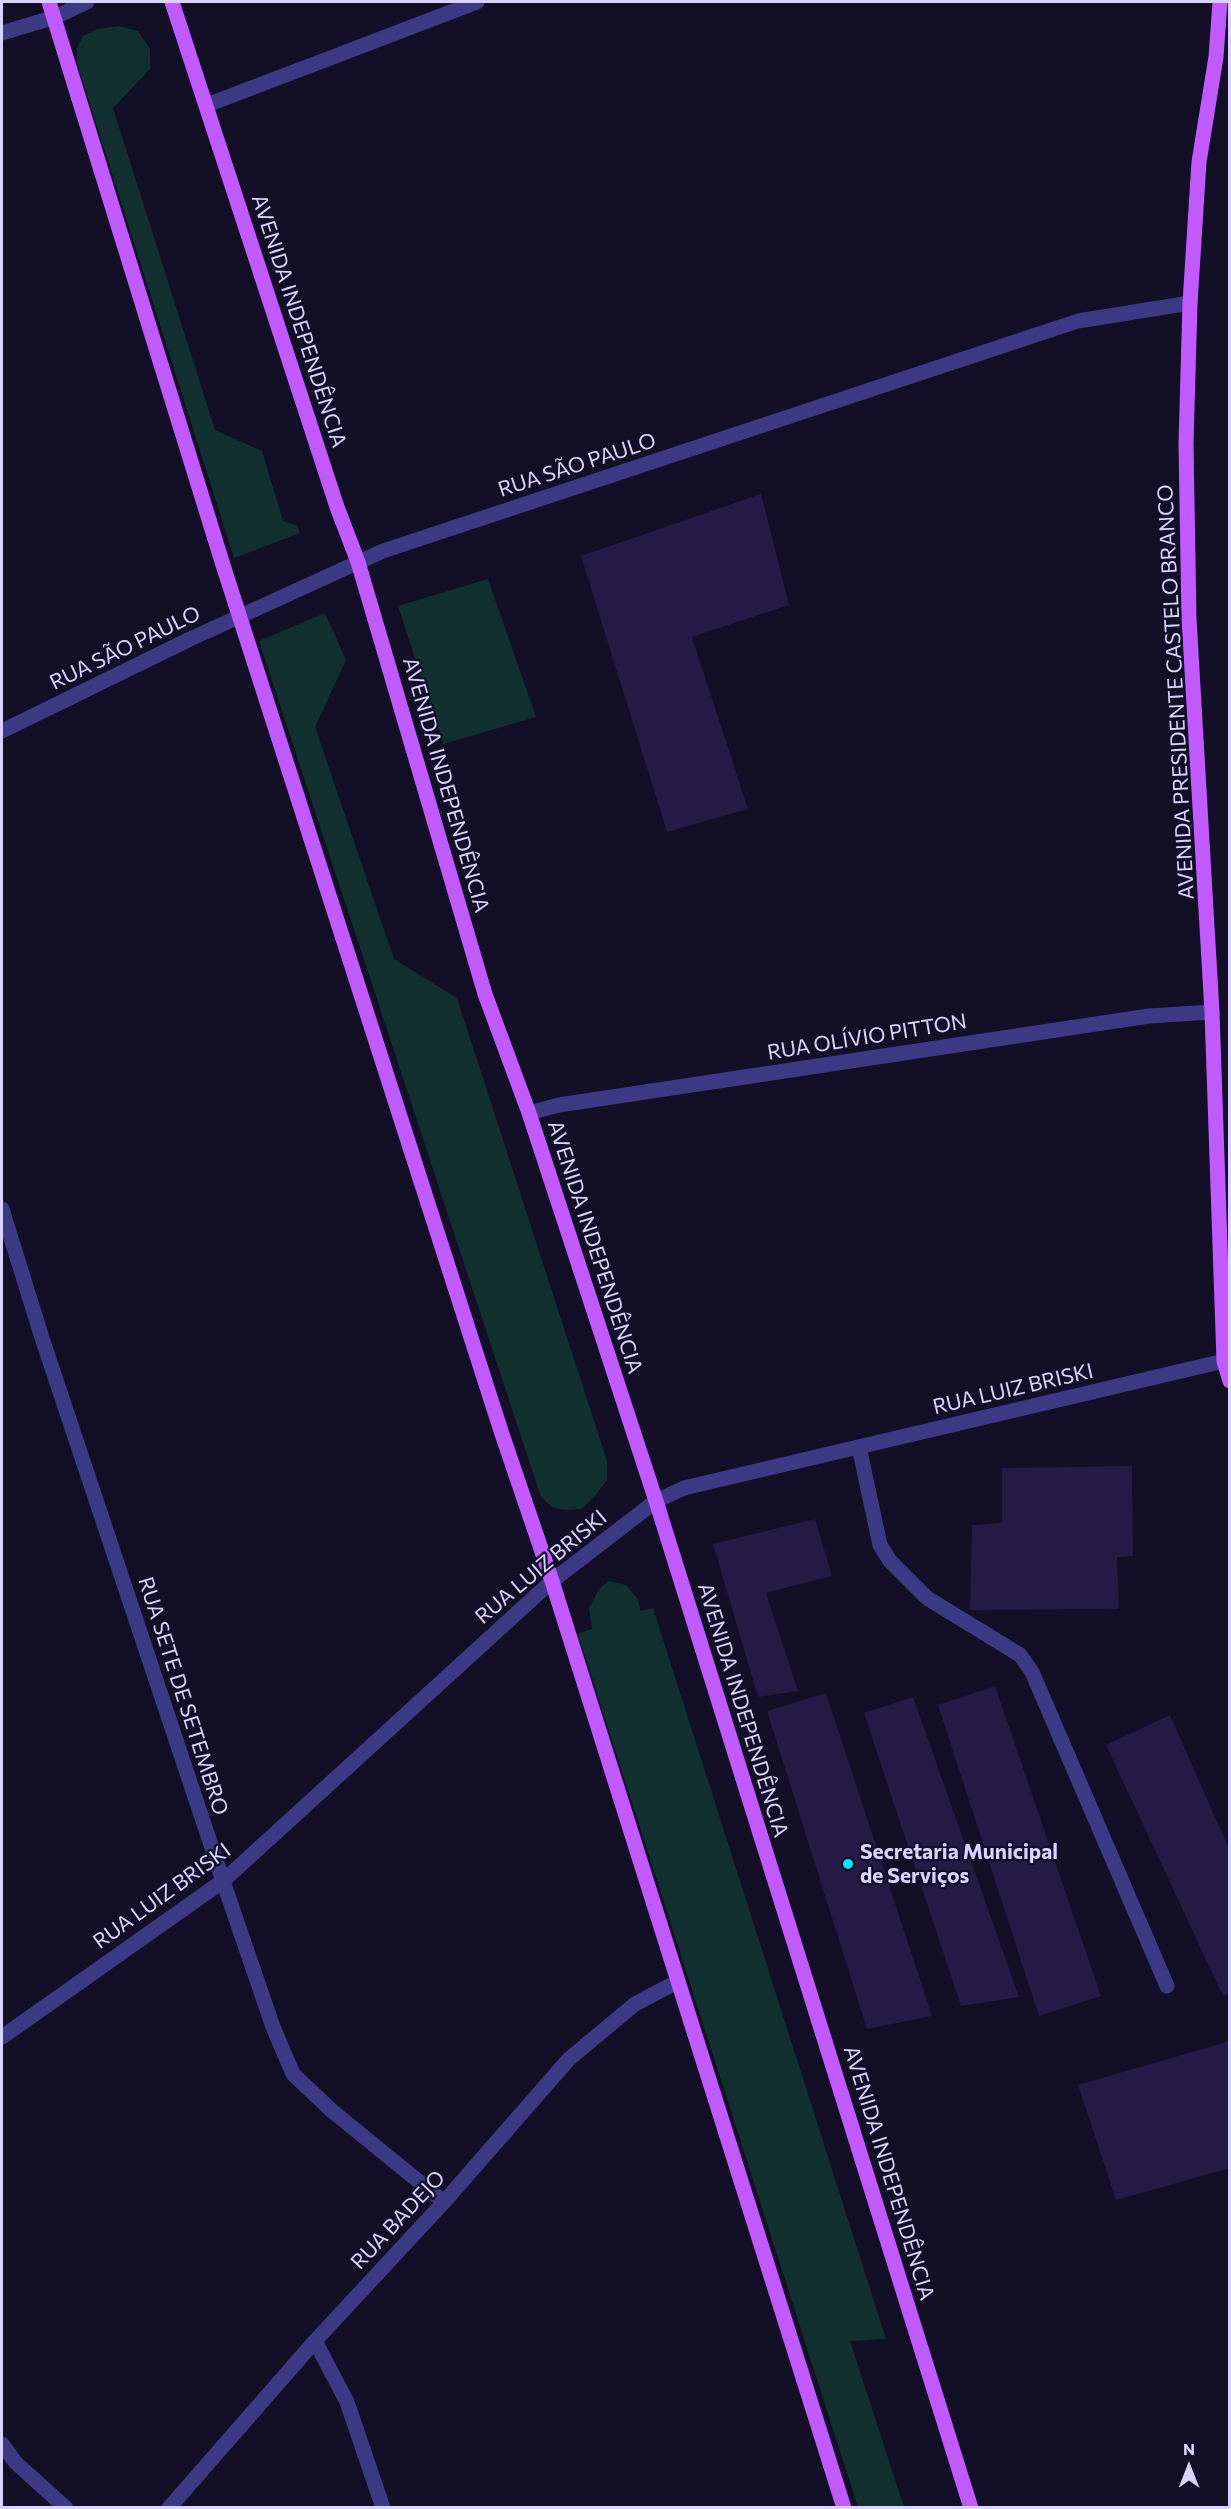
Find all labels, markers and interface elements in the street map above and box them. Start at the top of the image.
street label: AVENIDA INDEPENDÊNCIA [246,191,352,451]
street label: RUA SÃO PAULO [495,428,659,502]
street label: AVENIDA PRESIDENTE CASTELO BRANCO [1153,484,1199,900]
street label: RUA SÃO PAULO [46,601,204,695]
street label: AVENIDA INDEPENDÊNCIA [397,654,495,916]
street label: RUA OLÍVIO PITTON [765,1009,969,1065]
street label: AVENIDA INDEPENDÊNCIA [542,1117,648,1377]
street label: RUA LUIZ BRISKI [930,1358,1096,1420]
street label: RUA LUIZ BRISKI [470,1505,612,1629]
street label: RUA SETE DE SETEMBRO [133,1574,233,1818]
street label: AVENIDA INDEPENDÊNCIA [692,1580,794,1840]
street label: RUA LUIZ BRISKI [88,1838,236,1954]
place label: Secretaria Municipal de Serviços [860,1839,1058,1889]
marker: Secretaria Municipal de Serviços [841,1857,855,1871]
street label: AVENIDA INDEPENDÊNCIA [838,2043,940,2303]
street label: RUA BADEJO [346,2165,450,2275]
north arrow [1159,2437,1219,2497]
text: N [1183,2439,1195,2458]

